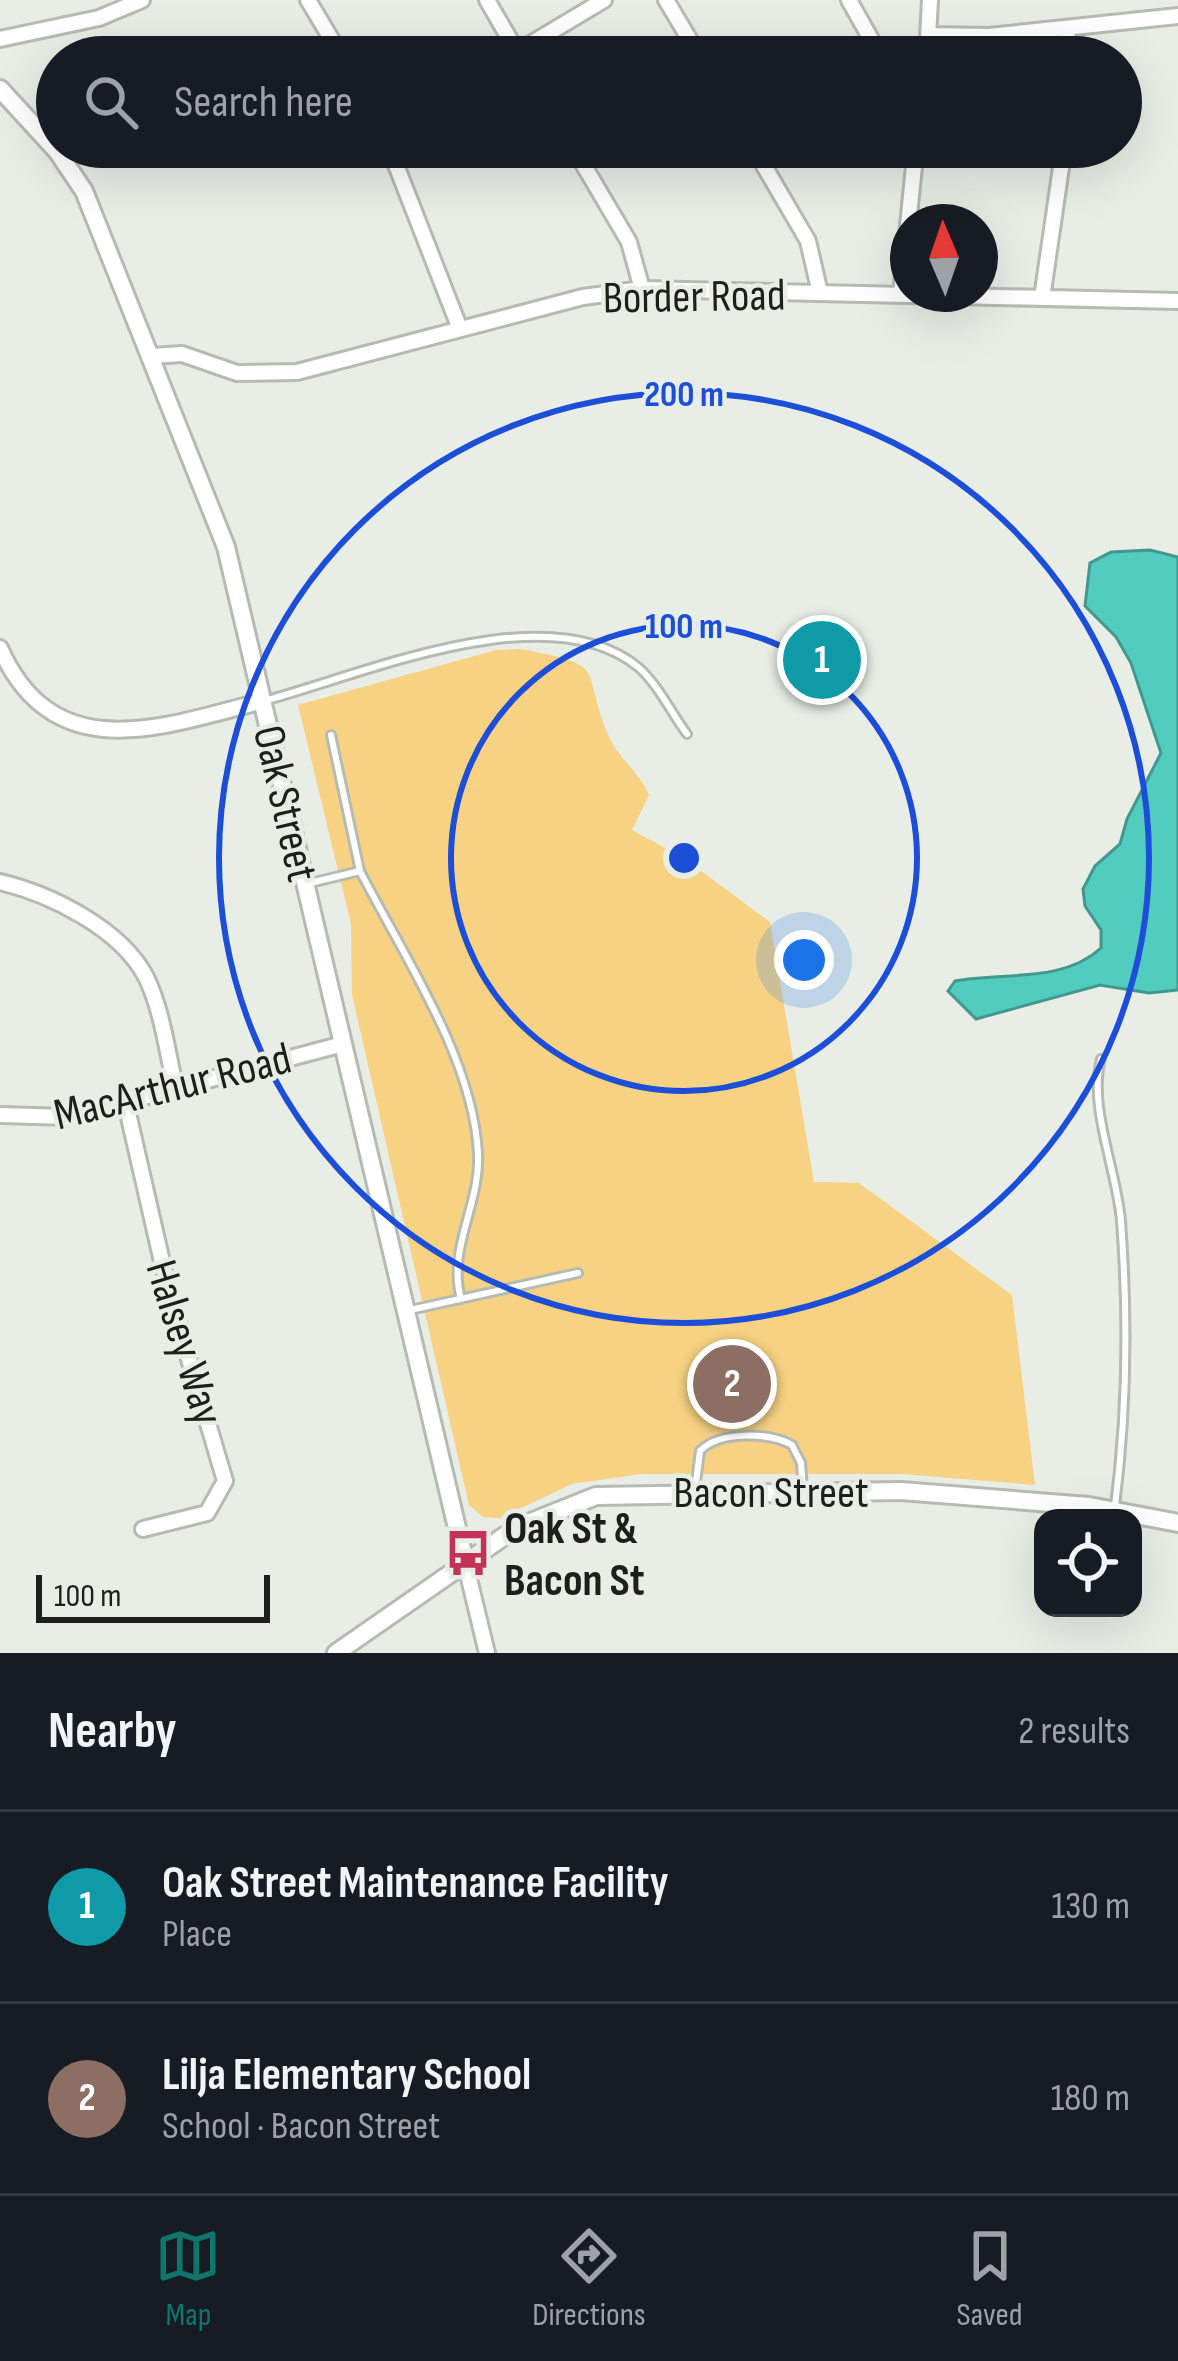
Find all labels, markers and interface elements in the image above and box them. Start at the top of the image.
search box [36,36,1142,168]
icon: search [78,69,144,135]
text: Search here [174,75,353,130]
north arrow [890,204,998,312]
street label: Border Road [602,268,786,327]
text: 200 m [644,374,724,417]
text: 100 m [645,606,723,649]
pin: 1 [783,615,861,705]
street label: Oak Street [240,720,329,887]
centre of rings [663,837,705,879]
your location [774,930,834,990]
street label: MacArthur Road [48,1031,297,1143]
street label: Halsey Way [133,1254,235,1432]
pin: 2 [693,1339,771,1429]
street label: Bacon Street [673,1466,869,1521]
place label: Oak St & Bacon St [504,1502,645,1609]
map controls [1034,1509,1142,1617]
button: locate [1034,1509,1142,1617]
bus stop icon: Oak St & Bacon St [443,1528,493,1578]
scale bar [36,1569,270,1622]
text: 100 m [54,1576,121,1616]
text: Nearby [48,1701,177,1762]
text: 2 results [1018,1708,1130,1755]
text: Oak Street Maintenance Facility [162,1856,669,1911]
text: 1 [79,1883,95,1930]
text: 130 m [1051,1883,1130,1930]
text: Place [162,1911,232,1958]
text: Lilja Elementary School [162,2048,531,2103]
text: 2 [78,2075,96,2122]
text: 180 m [1051,2075,1130,2122]
text: School · Bacon Street [162,2103,440,2150]
tab: Map [155,2223,221,2335]
tab: Directions [532,2223,646,2335]
tab: Saved [956,2223,1023,2335]

